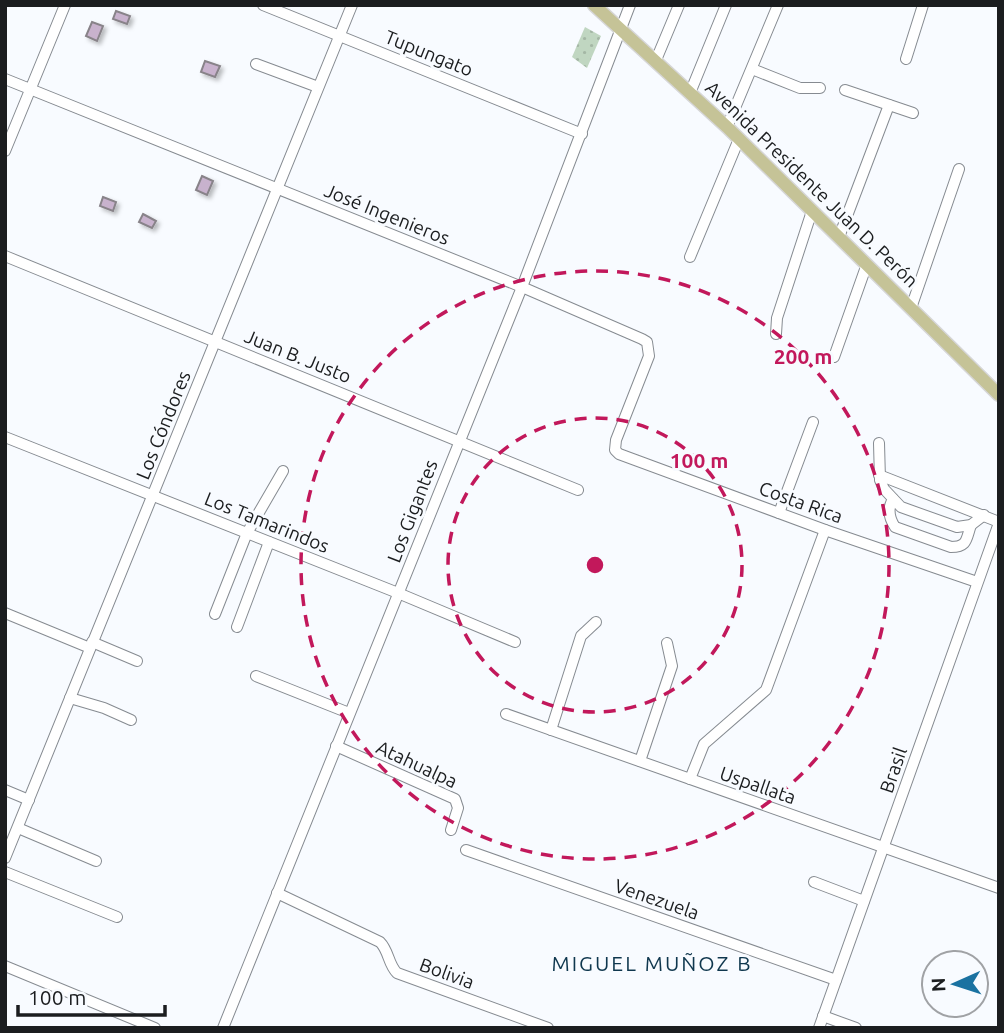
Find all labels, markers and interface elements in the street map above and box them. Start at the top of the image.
street label: Tupungato [382,25,476,81]
street label: Avenida Presidente Juan D. Perón [701,76,923,292]
street label: José Ingenieros [321,179,453,249]
street label: Juan B. Justo [241,325,355,387]
text: 200 m [774,344,832,368]
street label: Los Cóndores [131,368,195,482]
text: 100 m [670,448,728,472]
street label: Los Gigantes [382,456,442,566]
street label: Costa Rica [756,477,846,527]
street label: Los Tamarindos [202,487,332,557]
centre of rings [583,553,607,577]
street label: Atahualpa [373,736,461,792]
street label: Brasil [875,744,911,796]
street label: Uspallata [717,762,799,808]
street label: Venezuela [612,874,702,924]
north arrow [920,949,990,1019]
district label: MIGUEL MUÑOZ B [551,951,753,975]
street label: Bolivia [417,953,477,993]
scale bar [18,974,164,1018]
text: N [927,977,949,993]
text: 100 m [28,985,86,1009]

